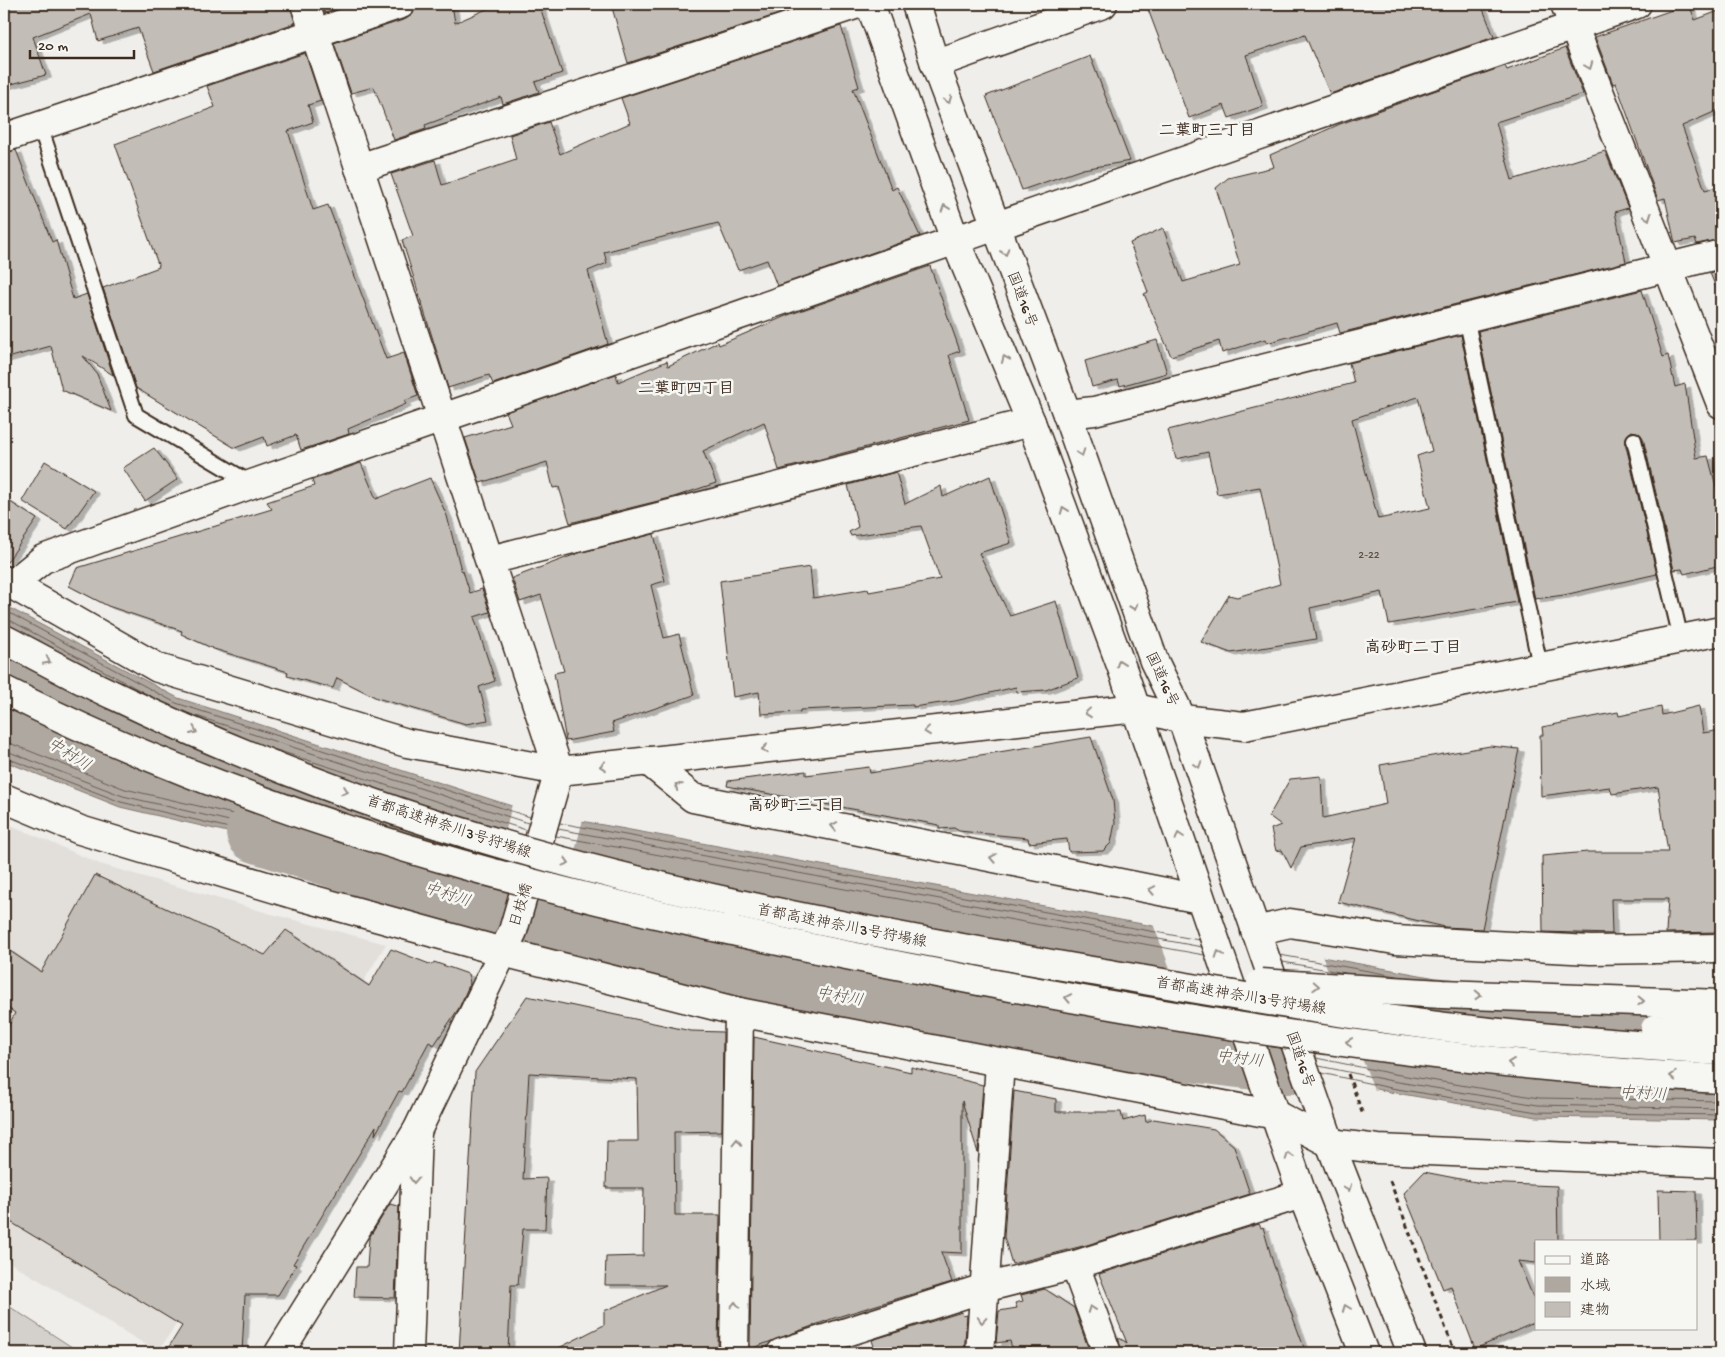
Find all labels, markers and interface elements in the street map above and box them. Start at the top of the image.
scale bar [30,28,134,60]
text: 20 m [38,38,68,56]
one-way arrow [1583,61,1593,69]
one-way arrow [943,95,953,103]
district label: 二葉町三丁目 [1159,121,1255,142]
one-way arrow [940,204,950,213]
one-way arrow [1641,212,1652,221]
one-way arrow [999,247,1009,256]
street label: 国道16号 [1002,269,1040,330]
one-way arrow [1001,355,1011,363]
district label: 二葉町四丁目 [638,379,734,400]
one-way arrow [1075,448,1085,457]
one-way arrow [1060,506,1070,515]
house number: 2-22 [1358,549,1380,563]
one-way arrow [1128,602,1138,610]
district label: 高砂町二丁目 [1365,638,1461,659]
street label: 国道16号 [1141,649,1182,710]
one-way arrow [42,655,51,665]
one-way arrow [1116,659,1126,667]
one-way arrow [1084,708,1092,719]
one-way arrow [189,724,198,735]
one-way arrow [922,725,930,736]
water label: 中村川 [43,733,95,777]
one-way arrow [761,743,769,754]
one-way arrow [599,760,607,771]
one-way arrow [1192,760,1202,769]
one-way arrow [675,783,684,791]
one-way arrow [340,785,348,795]
street label: 首都高速神奈川3号狩場線 [363,792,534,863]
district label: 高砂町三丁目 [748,796,844,817]
one-way arrow [829,821,838,832]
one-way arrow [1175,832,1185,841]
one-way arrow [989,853,997,863]
one-way arrow [562,856,570,866]
water label: 中村川 [421,878,473,913]
street label: 日枝橋 [507,881,537,930]
one-way arrow [1148,885,1157,895]
street label: 首都高速神奈川3号狩場線 [755,901,928,952]
one-way arrow [1215,950,1225,958]
street label: 首都高速神奈川3号狩場線 [1154,974,1328,1019]
one-way arrow [1312,981,1320,992]
water label: 中村川 [814,983,865,1012]
one-way arrow [1475,990,1483,1001]
one-way arrow [1064,993,1072,1003]
one-way arrow [1637,996,1645,1007]
street label: 国道16号 [1281,1029,1317,1090]
one-way arrow [1345,1037,1353,1048]
water label: 中村川 [1215,1046,1265,1073]
one-way arrow [1506,1058,1514,1069]
one-way arrow [1668,1071,1676,1082]
water label: 中村川 [1618,1083,1667,1106]
one-way arrow [732,1138,742,1146]
one-way arrow [1285,1152,1295,1160]
one-way arrow [409,1176,419,1184]
one-way arrow [1342,1183,1352,1192]
legend [1535,1240,1698,1330]
text: 道路 [1580,1252,1610,1270]
text: 水域 [1580,1277,1610,1296]
one-way arrow [730,1300,740,1308]
text: 建物 [1580,1302,1610,1320]
one-way arrow [1342,1304,1352,1313]
one-way arrow [1087,1305,1097,1314]
one-way arrow [976,1317,987,1325]

